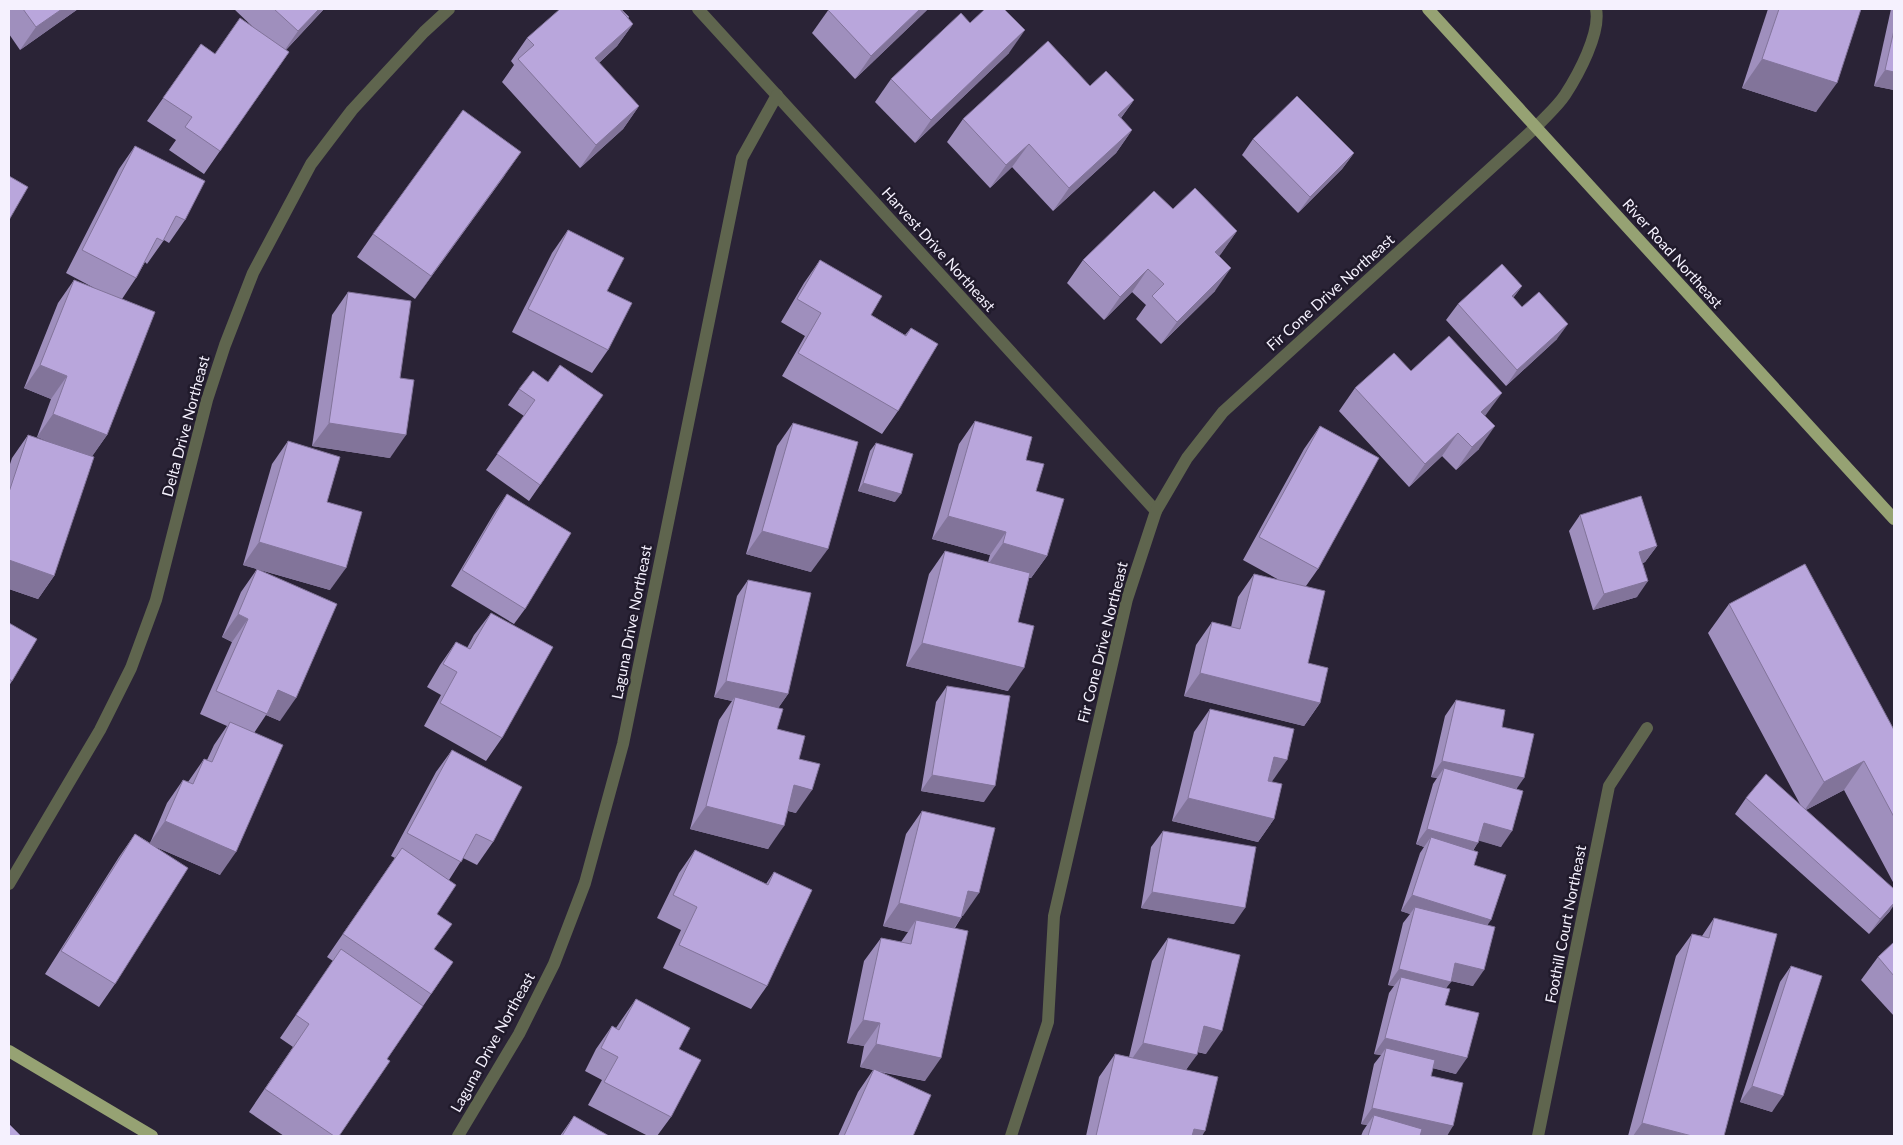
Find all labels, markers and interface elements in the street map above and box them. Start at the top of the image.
street label: Harvest Drive Northeast [878,183,1000,315]
street label: River Road Northeast [1619,195,1727,312]
street label: Fir Cone Drive Northeast [1263,230,1398,354]
street label: Delta Drive Northeast [158,353,213,498]
street label: Laguna Drive Northeast [607,543,655,701]
street label: Fir Cone Drive Northeast [1073,559,1131,724]
street label: Foothill Court Northeast [1541,843,1589,1005]
street label: Laguna Drive Northeast [446,969,538,1115]

